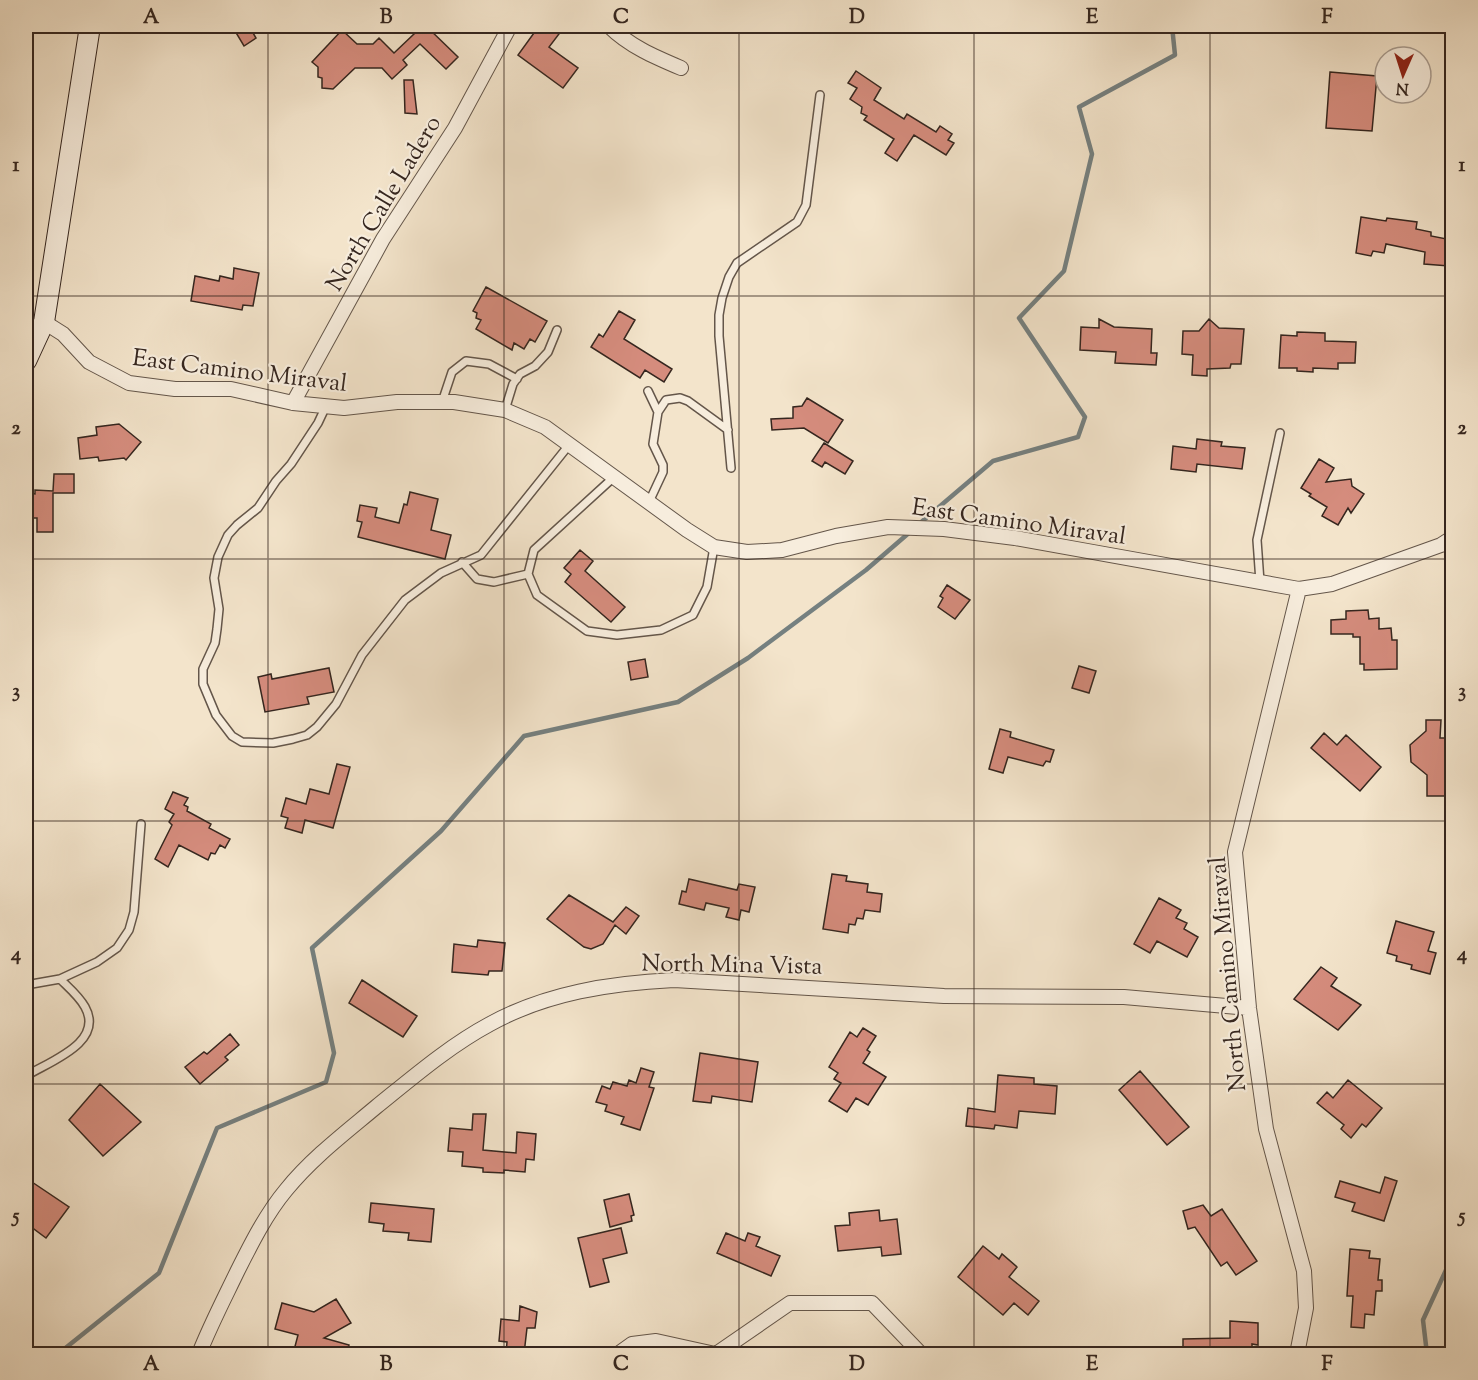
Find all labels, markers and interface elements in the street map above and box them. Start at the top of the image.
text: A [143,4,160,33]
text: B [380,4,393,33]
text: C [613,4,629,33]
text: D [849,4,865,33]
text: E [1086,4,1099,33]
text: F [1321,4,1333,33]
north arrow [1373,45,1433,105]
text: N [1395,76,1409,99]
street label: North Calle Ladero [319,110,451,298]
text: 1 [13,152,20,181]
text: 1 [1459,152,1466,181]
street label: East Camino Miraval [130,342,349,402]
text: 2 [11,415,21,444]
text: 2 [1457,415,1467,444]
street label: East Camino Miraval [909,491,1128,555]
text: 3 [12,678,20,707]
text: 3 [1458,678,1466,707]
street label: North Camino Miraval [1202,854,1256,1093]
text: 4 [10,941,21,970]
text: 4 [1456,941,1467,970]
street label: North Mina Vista [641,947,823,985]
text: 5 [11,1203,20,1232]
text: 5 [1457,1203,1466,1232]
text: A [143,1351,160,1380]
text: B [380,1351,393,1380]
text: C [613,1351,629,1380]
text: D [849,1351,865,1380]
text: E [1086,1351,1099,1380]
text: F [1321,1351,1333,1380]

